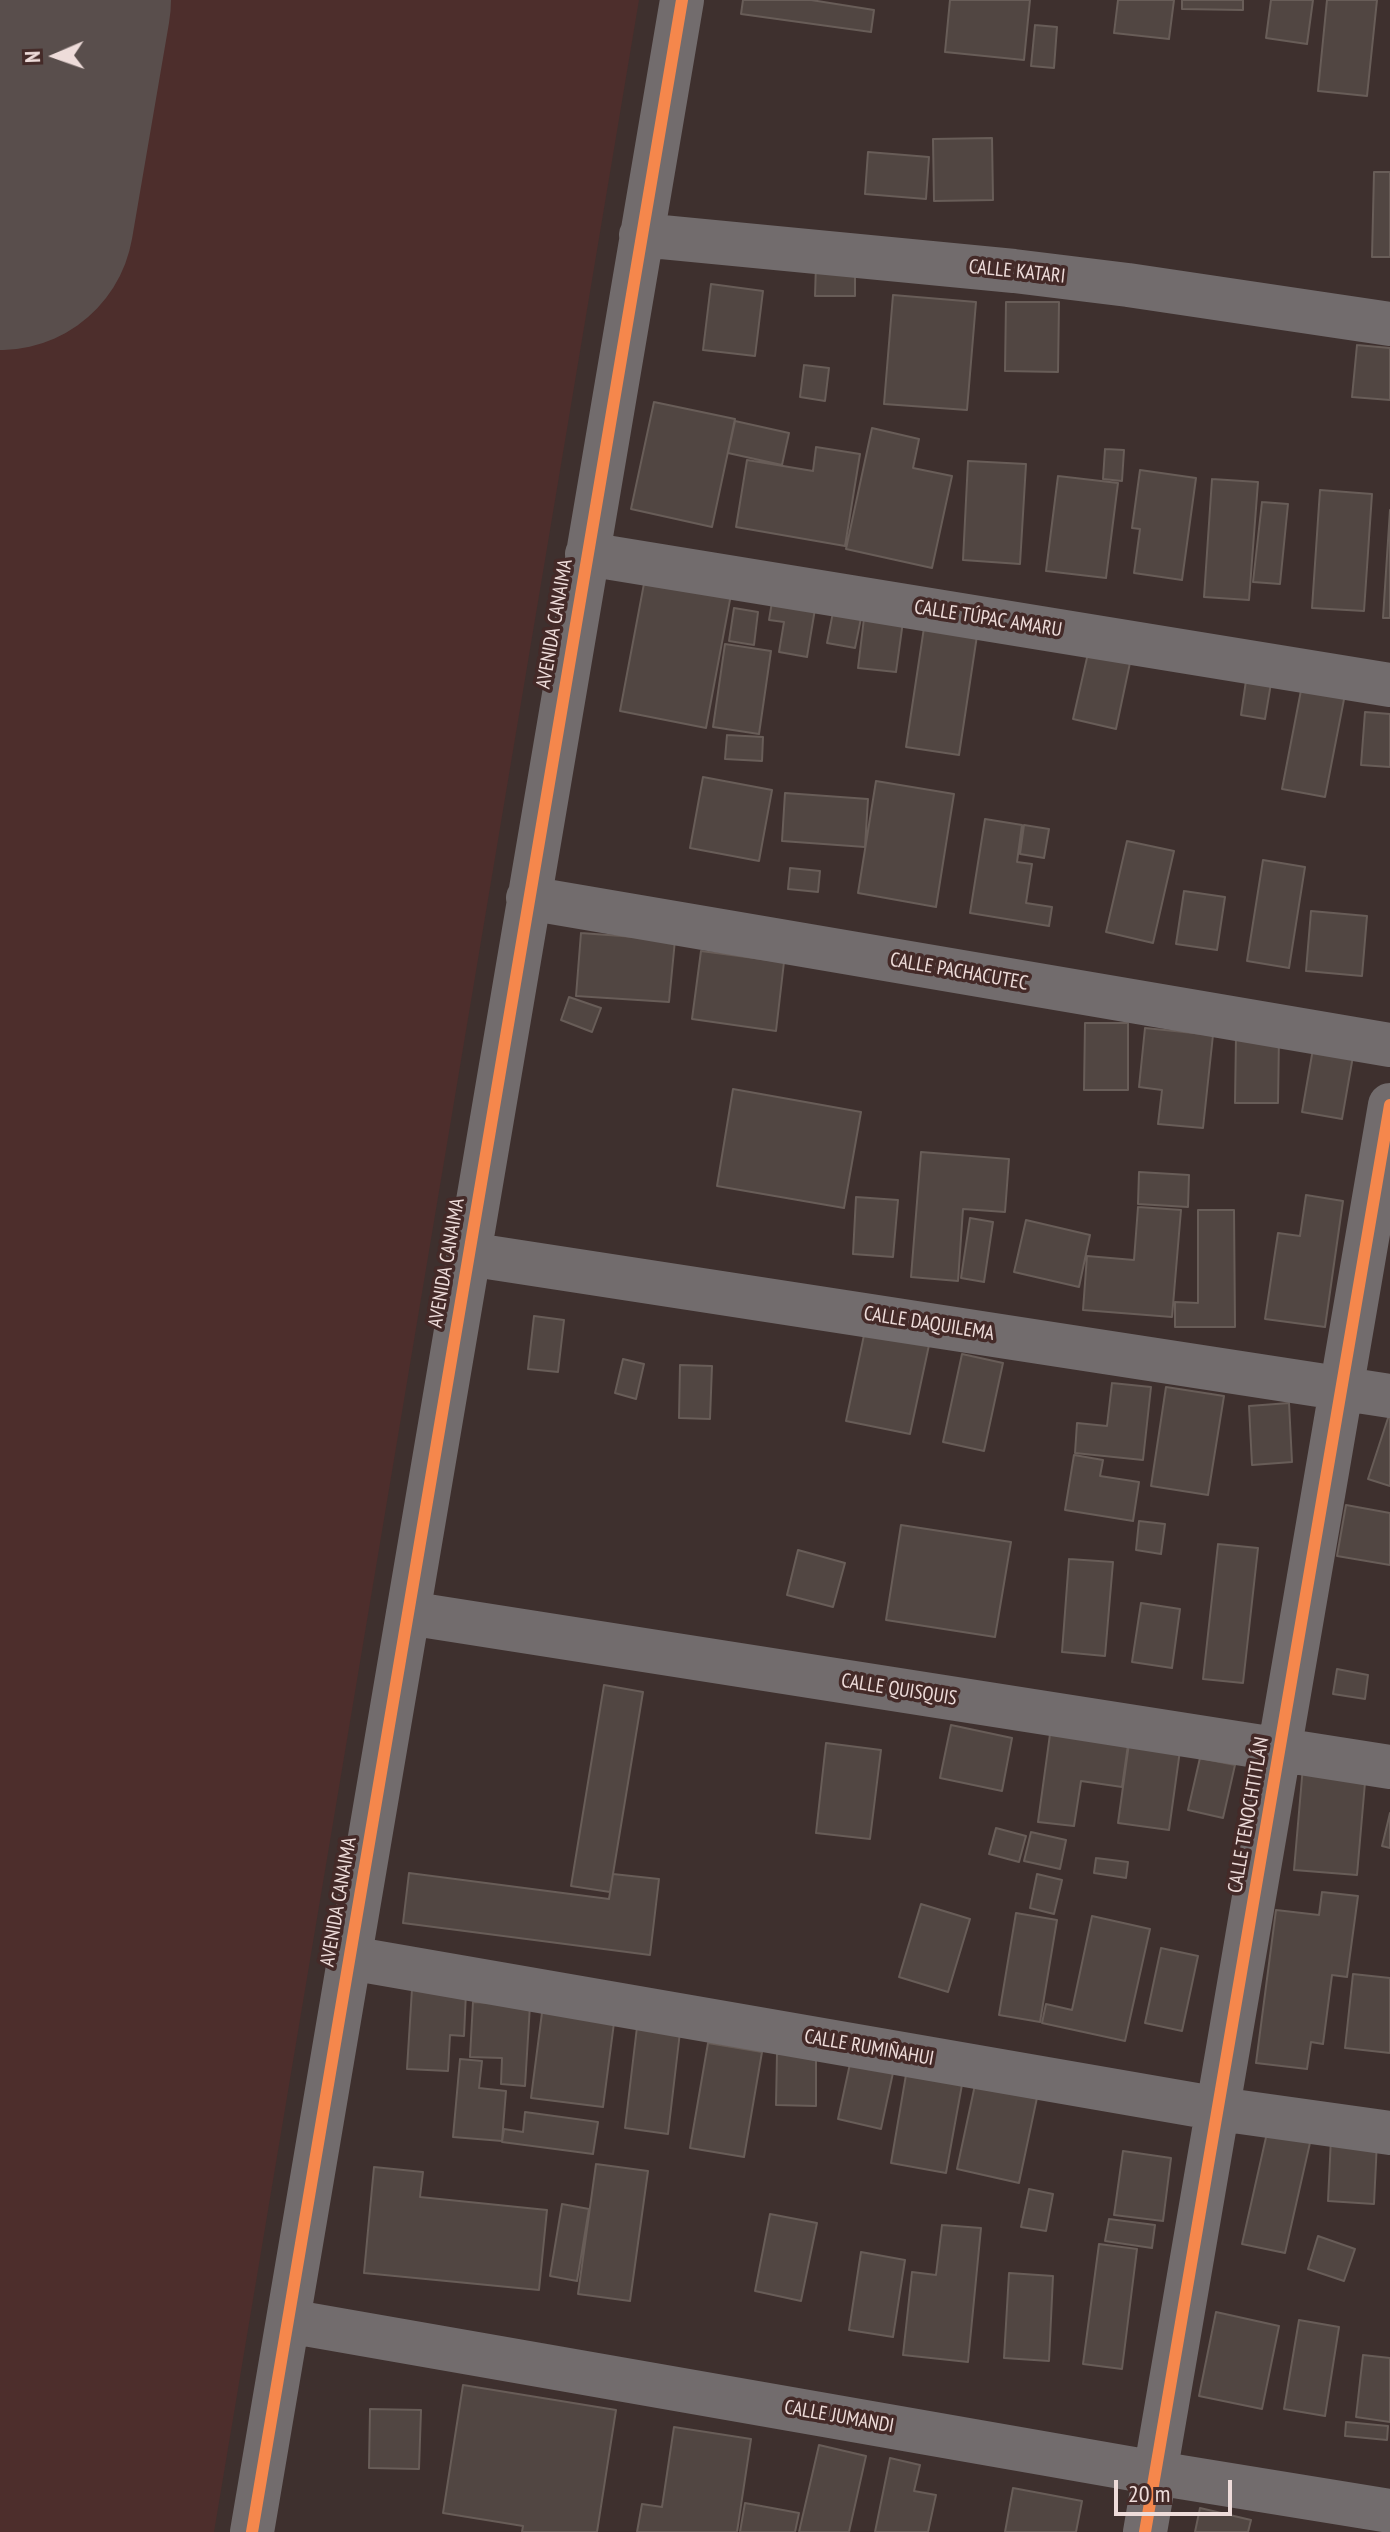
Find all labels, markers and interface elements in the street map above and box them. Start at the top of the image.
north arrow [16,16,96,96]
text: N [18,50,46,63]
street label: CALLE KATARI [968,255,1066,289]
street label: AVENIDA CANAIMA [532,557,578,691]
street label: CALLE TÚPAC AMARU [913,595,1063,643]
street label: CALLE PACHACUTEC [888,948,1030,996]
street label: AVENIDA CANAIMA [424,1196,470,1330]
street label: CALLE DAQUILEMA [862,1302,996,1346]
street label: CALLE QUISQUIS [839,1669,959,1711]
street label: CALLE TENOCHTITLÁN [1223,1735,1275,1895]
street label: AVENIDA CANAIMA [316,1835,362,1969]
street label: CALLE RUMIÑAHUI [802,2025,936,2071]
street label: CALLE JUMANDI [782,2396,896,2438]
scale bar [1118,2464,1236,2514]
text: 20 m [1128,2478,1170,2509]

